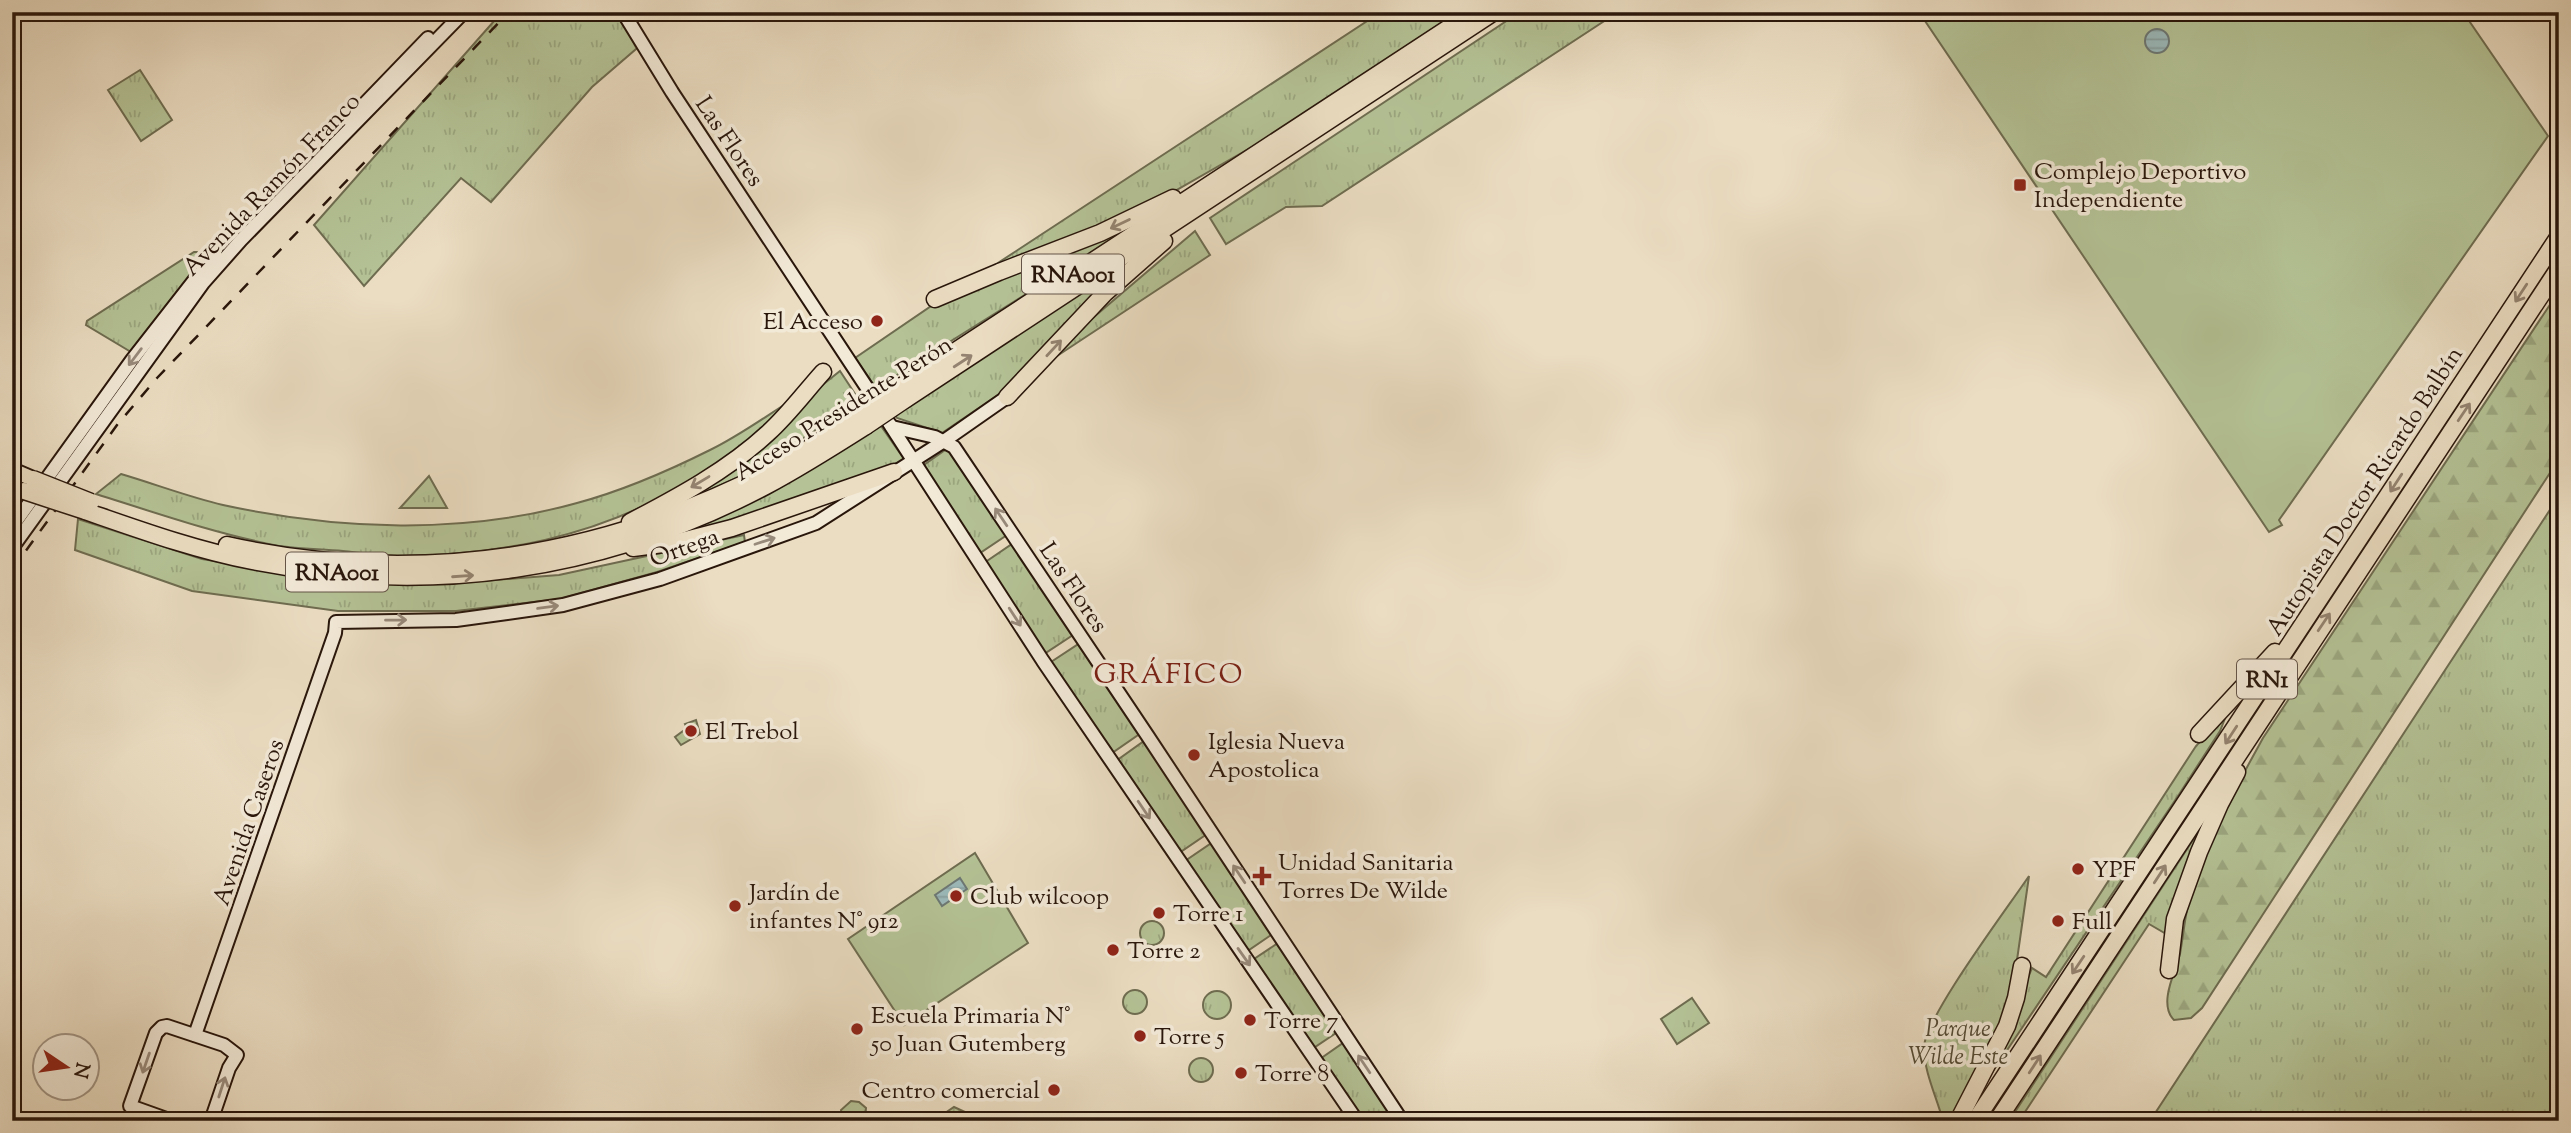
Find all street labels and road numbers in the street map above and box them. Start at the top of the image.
street label: Avenida Ramón Franco [176,86,369,285]
street label: Las Flores [686,90,771,194]
road number: RNA001 [1022,255,1124,294]
street label: Acceso Presidente Perón [728,329,960,491]
street label: Autopista Doctor Ricardo Balbín [2259,341,2472,644]
street label: Ortega [645,521,724,577]
street label: Las Flores [1030,536,1115,640]
road number: RNA001 [286,552,388,592]
road number: RN1 [2237,660,2297,698]
street label: Avenida Caseros [205,735,294,910]

